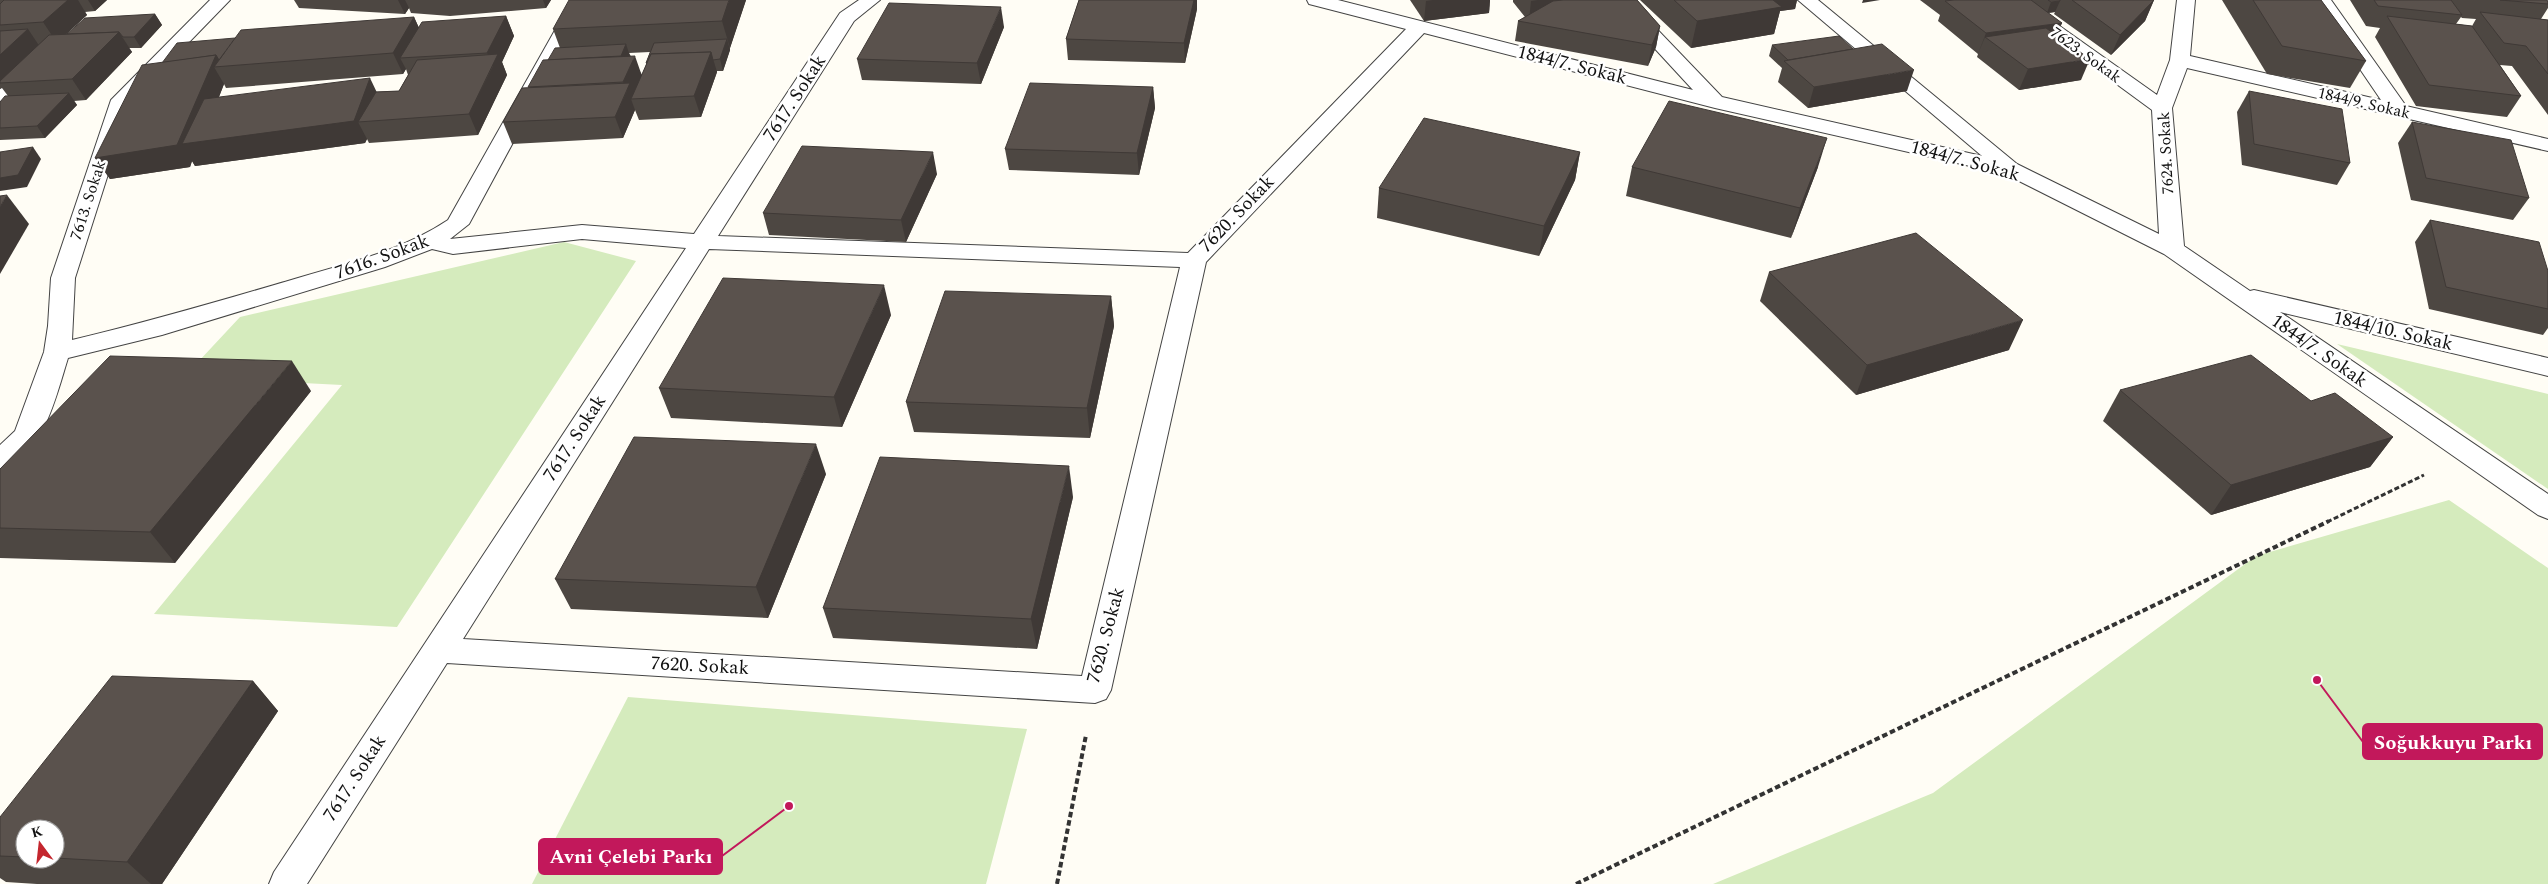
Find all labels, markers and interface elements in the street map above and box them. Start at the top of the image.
street label: 7623. Sokak [2045,21,2127,89]
street label: 1844/7. Sokak [1514,37,1631,93]
street label: 7617. Sokak [756,49,834,147]
street label: 1844/9. Sokak [2315,81,2413,125]
street label: 7624. Sokak [2152,111,2180,195]
street label: 1844/7. Sokak [1907,132,2024,190]
street label: 7613. Sokak [64,157,112,243]
street label: 7620. Sokak [1192,168,1282,259]
street label: 7616. Sokak [331,226,434,287]
street label: 1844/10. Sokak [2330,303,2456,359]
street label: 1844/7. Sokak [2265,307,2374,395]
street label: 7617. Sokak [536,389,614,487]
street label: 7620. Sokak [1079,583,1133,686]
street label: 7620. Sokak [650,649,750,683]
callout: Soğukkuyu Parkı [2363,724,2542,759]
text: Soğukkuyu Parkı [2374,728,2532,758]
street label: 7617. Sokak [316,729,394,827]
north arrow [15,819,65,869]
text: K [29,820,45,843]
callout: Avni Çelebi Parkı [539,839,722,874]
text: Avni Çelebi Parkı [550,842,712,872]

